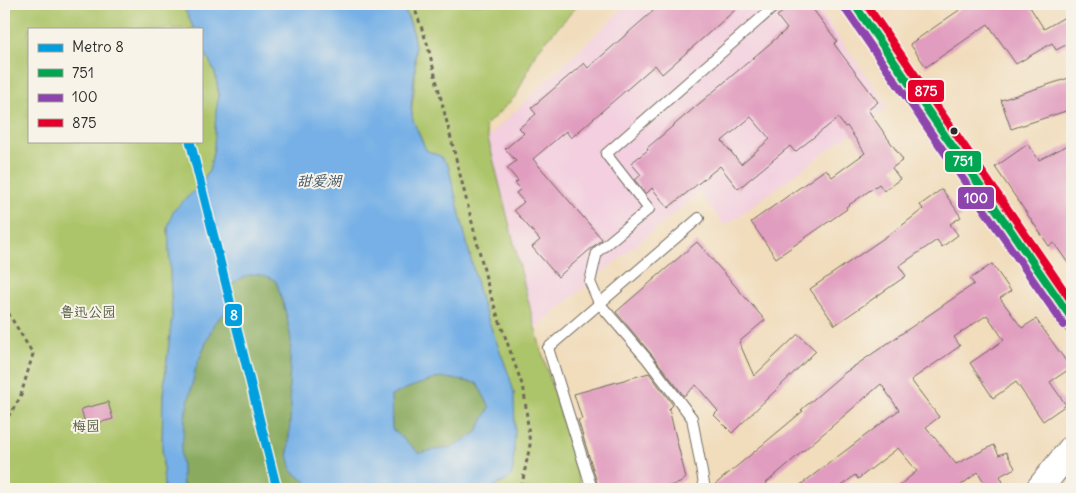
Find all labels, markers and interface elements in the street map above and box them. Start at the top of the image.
legend [28,28,202,142]
text: Metro 8 [72,37,124,56]
text: 751 [72,63,94,82]
line badge: 875 [907,79,945,103]
text: 875 [915,82,937,100]
text: 100 [72,87,98,106]
text: 875 [72,113,97,132]
unlabelled marker [949,126,959,136]
line badge: 751 [944,150,982,173]
text: 751 [953,152,973,170]
water label: 甜爱湖 [296,171,343,190]
line badge: 100 [957,186,995,210]
text: 100 [964,189,988,207]
park label: 鲁迅公园 [60,303,116,321]
line badge: 8 [224,303,243,327]
text: 8 [230,306,238,324]
park label: 梅园 [72,417,100,435]

